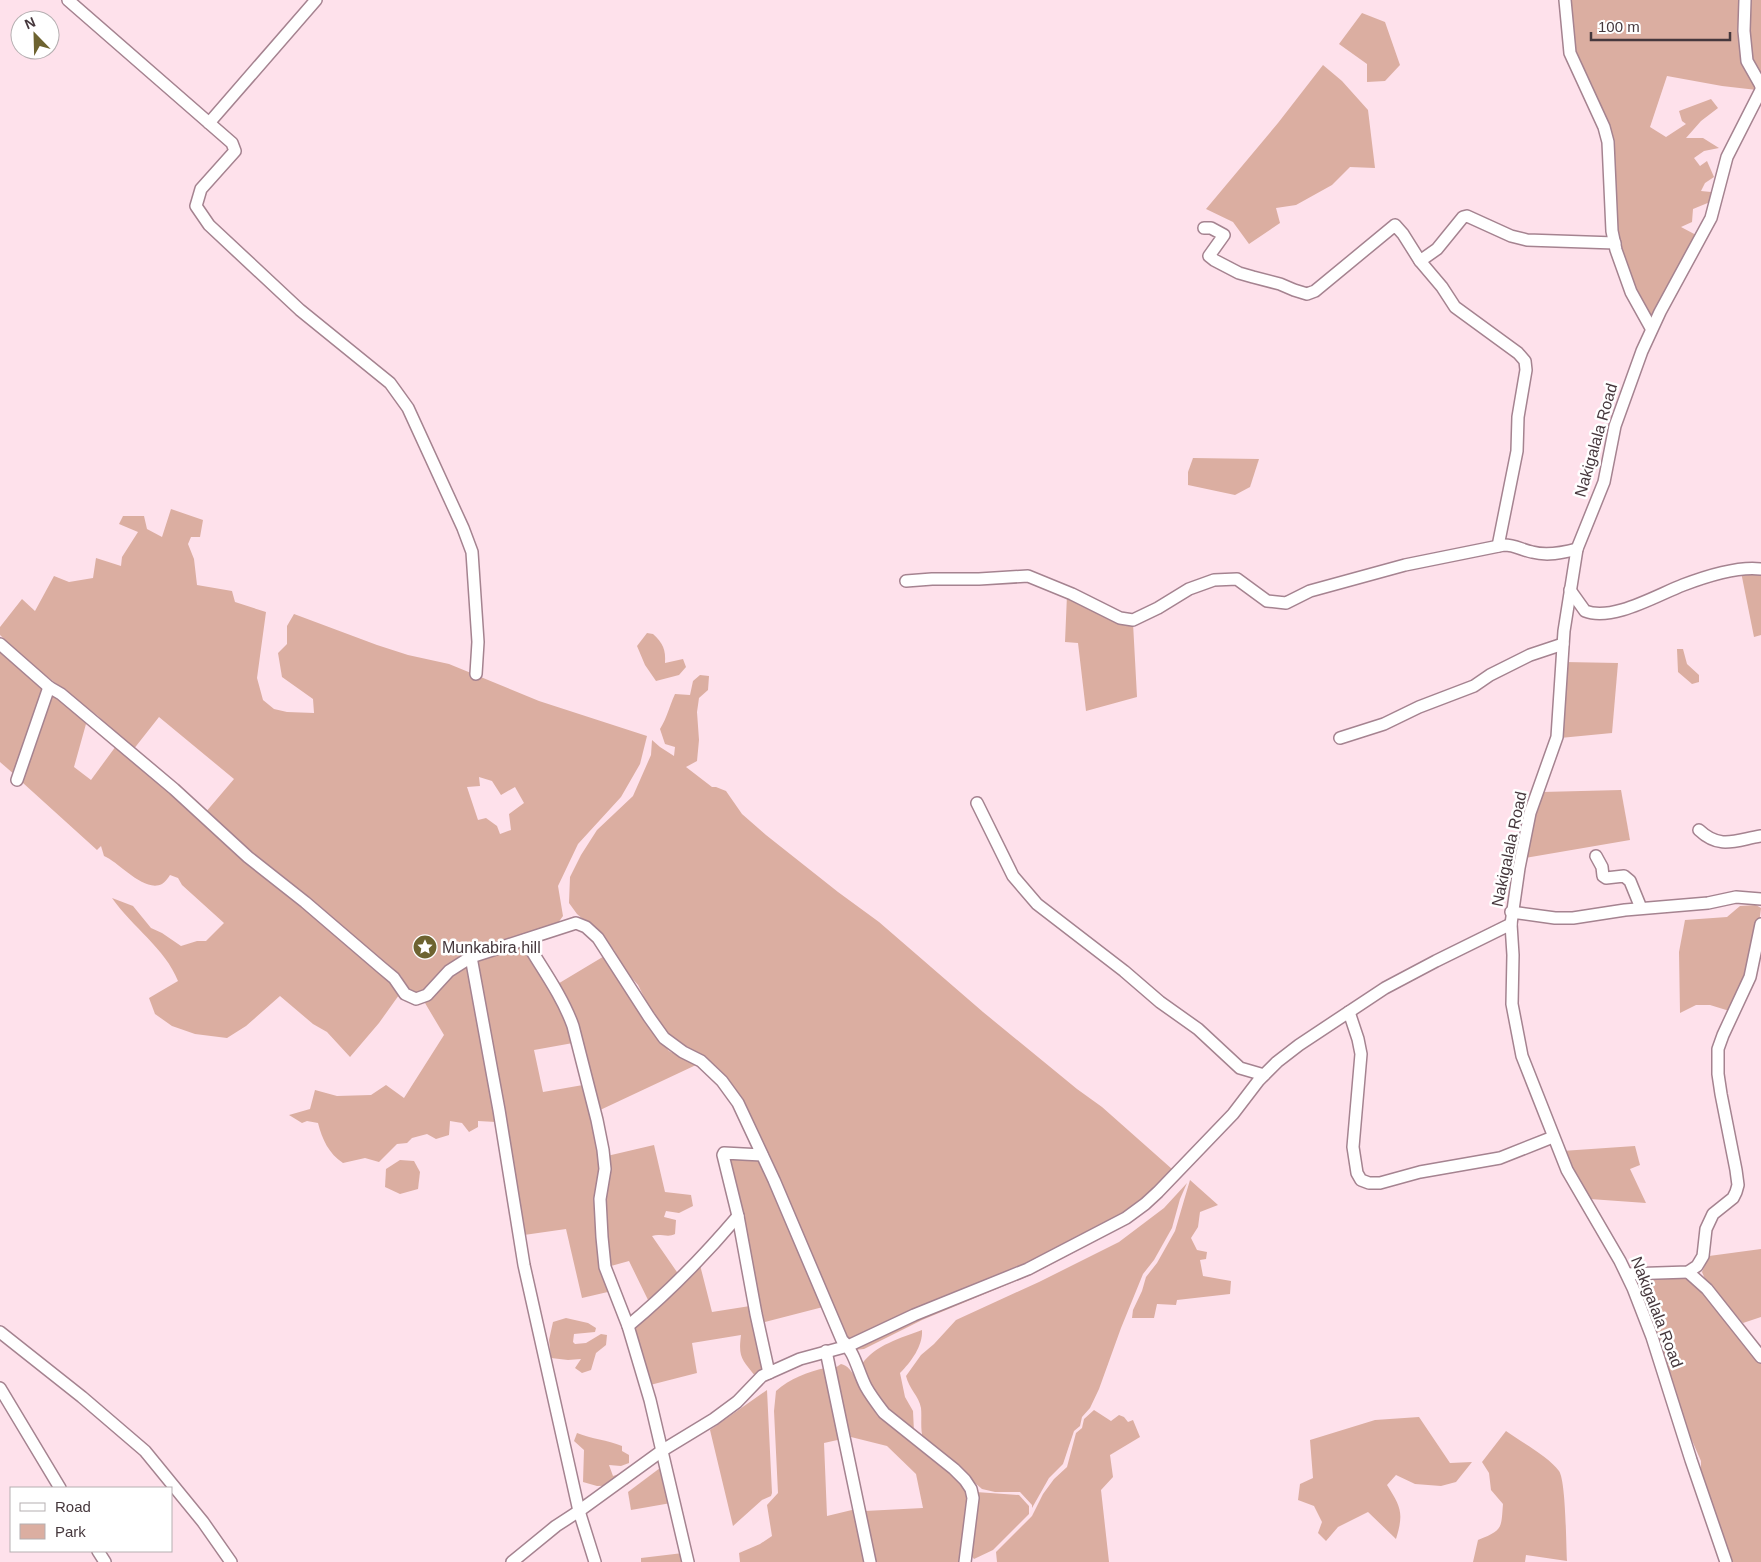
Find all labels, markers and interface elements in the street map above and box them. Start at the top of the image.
north arrow [10,10,60,60]
scale bar [1591,10,1730,42]
text: N [22,14,38,32]
text: 100 m [1598,18,1640,35]
street label: Nakigalala Road [1572,381,1620,499]
street label: Nakigalala Road [1488,790,1530,908]
place icon: Munkabira hill [412,934,438,960]
place label: Munkabira hill [442,939,541,956]
street label: Nakigalala Road [1628,1254,1686,1370]
legend [10,1487,172,1552]
text: Road [55,1498,91,1515]
text: Park [55,1523,86,1540]

